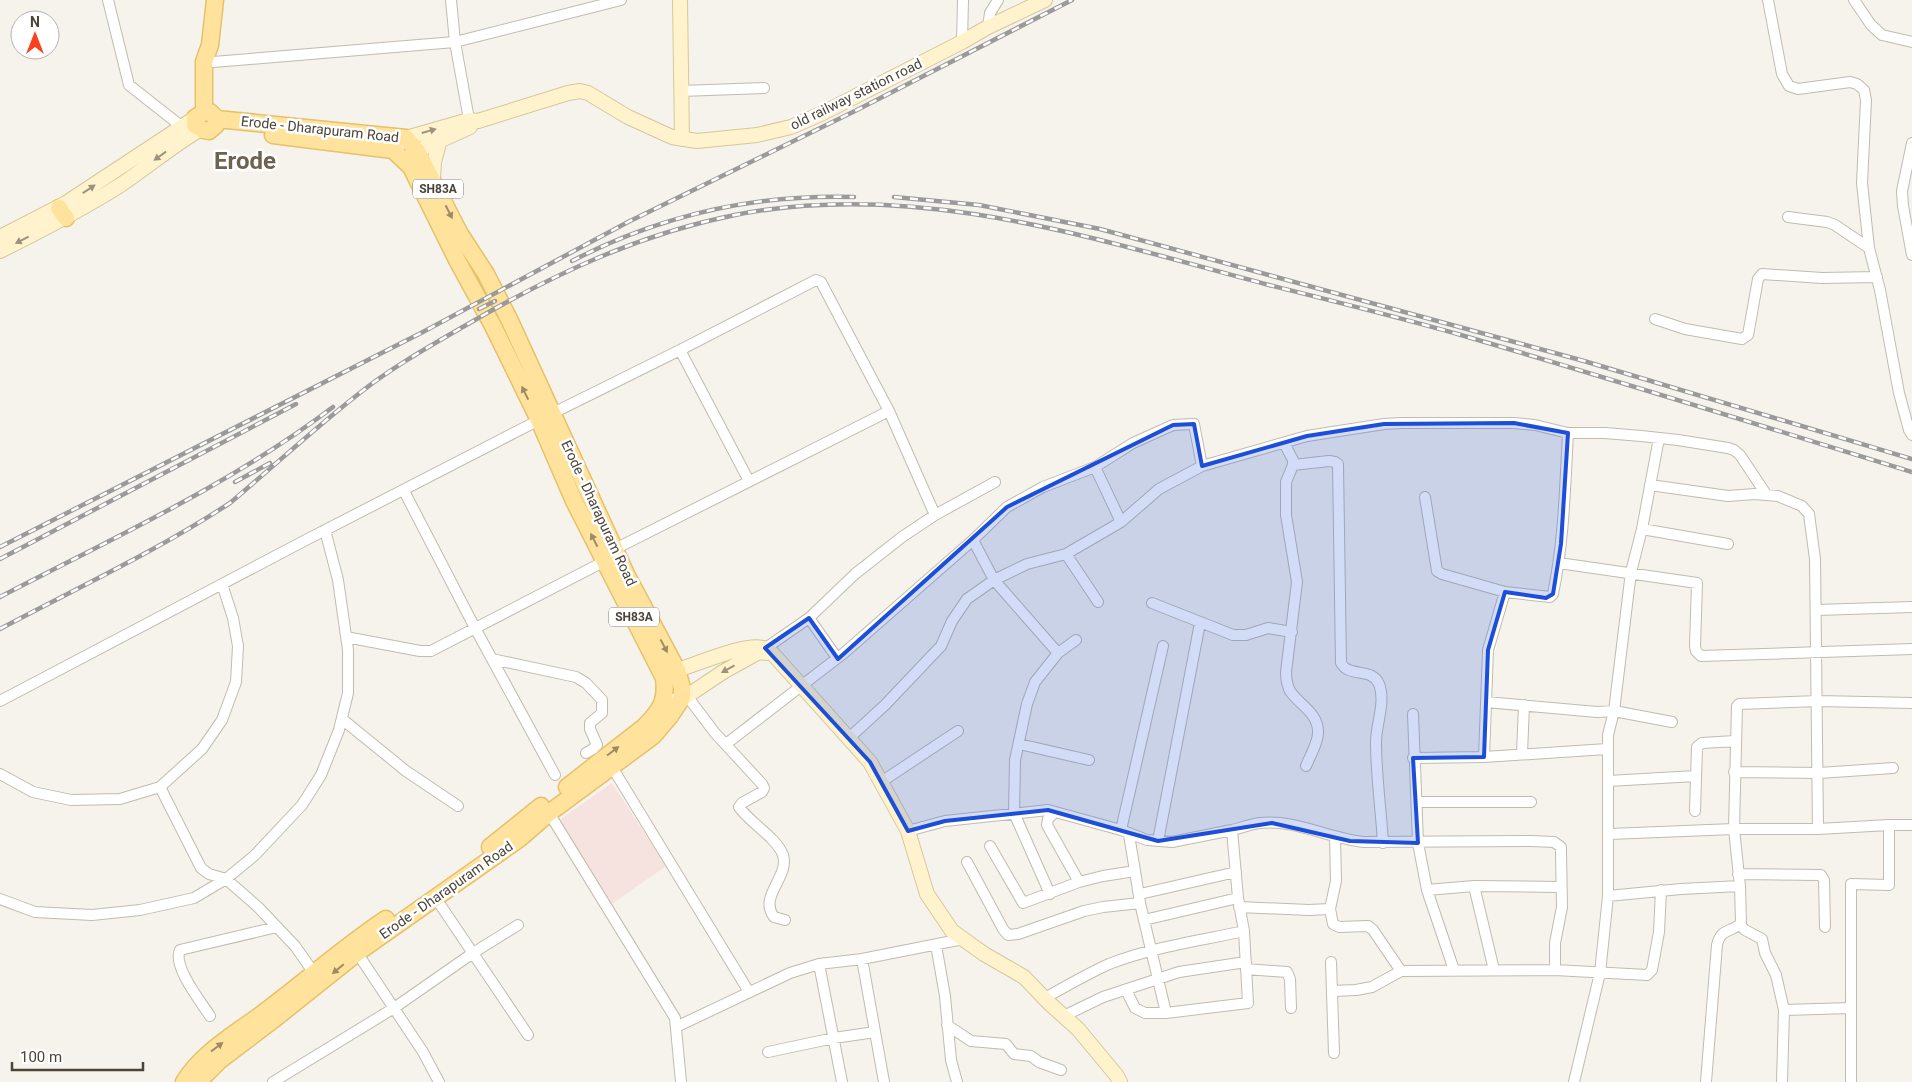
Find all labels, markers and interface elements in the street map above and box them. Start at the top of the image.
north arrow [10,10,60,60]
text: N [30,14,40,30]
street label: old railway station road [788,55,924,133]
street label: Erode - Dharapuram Road [240,113,400,145]
one-way arrow [422,127,437,135]
district label: Erode [214,147,276,175]
one-way arrow [154,151,167,161]
road number: SH83A [413,180,463,198]
one-way arrow [82,184,95,194]
one-way arrow [445,204,453,219]
one-way arrow [15,236,29,244]
one-way arrow [521,386,529,400]
street label: Erode - Dharapuram Road [558,438,640,588]
one-way arrow [590,533,598,547]
road number: SH83A [609,608,659,626]
one-way arrow [660,640,669,653]
one-way arrow [721,665,736,673]
one-way arrow [606,746,620,756]
street label: Erode - Dharapuram Road [376,838,516,942]
one-way arrow [332,963,344,974]
scale bar [12,1040,144,1072]
one-way arrow [210,1042,224,1052]
text: 100 m [20,1048,62,1066]

